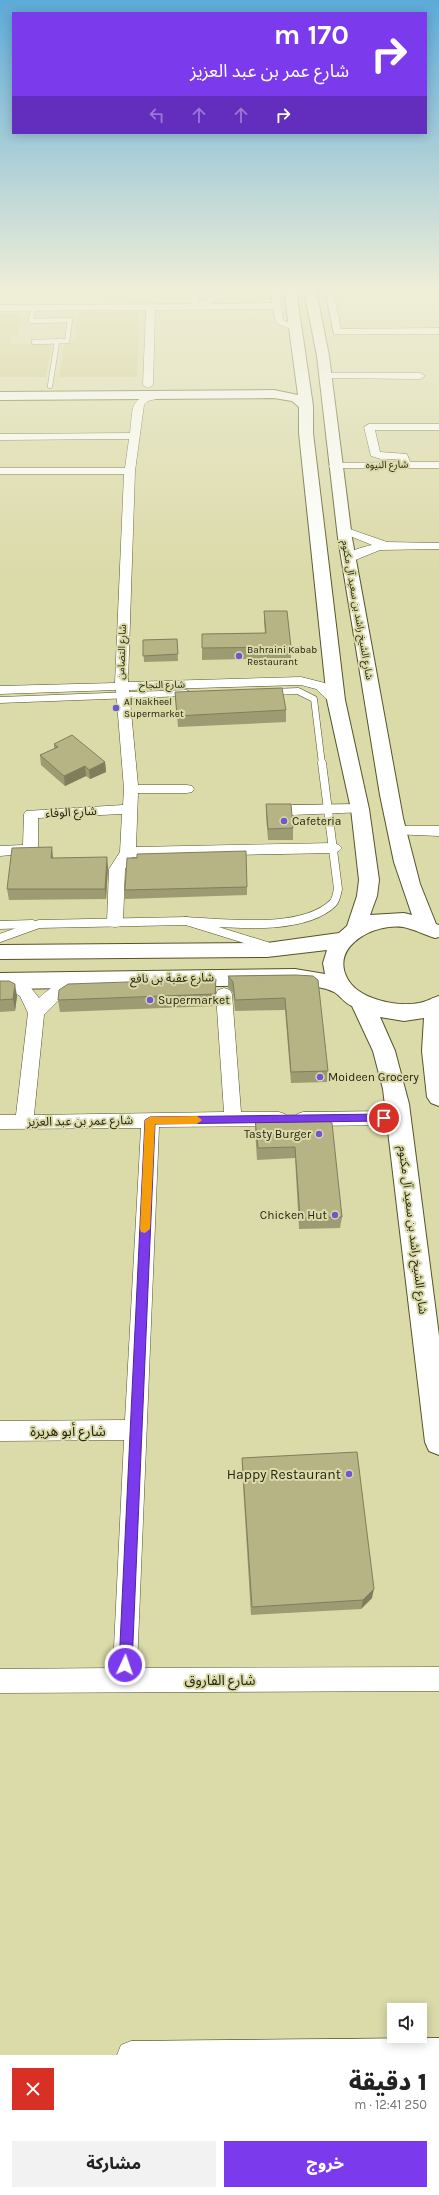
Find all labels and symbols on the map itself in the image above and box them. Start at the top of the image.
street label: شارع النيوه [366,459,409,472]
street label: شارع الشيخ راشد بن سعيد آل مكتوم [337,539,375,681]
street label: شارع التضامن [115,624,130,680]
place label: Bahraini Kabab Restaurant [247,644,317,668]
marker: Bahraini Kabab Restaurant [234,651,244,661]
street label: شارع النجاح [139,679,185,692]
place label: Al Nakheel Supermarket [124,696,184,720]
marker: Al Nakheel Supermarket [111,703,121,713]
street label: شارع الوفاء [45,804,97,822]
place label: Cafeteria [292,814,341,828]
marker: Cafeteria [279,816,289,826]
street label: شارع عقبة بن نافع [130,970,214,988]
place label: Supermarket [158,993,230,1007]
marker: Supermarket [145,995,155,1005]
place label: Moideen Grocery [328,1070,419,1084]
marker: Moideen Grocery [315,1072,325,1082]
pin [367,1101,401,1135]
street label: شارع عمر بن عبد العزيز [26,1113,133,1131]
place label: Tasty Burger [244,1127,312,1141]
marker: Tasty Burger [314,1129,324,1139]
street label: شارع الشيخ راشد بن سعيد آل مكتوم [394,1145,430,1315]
place label: Chicken Hut [260,1208,327,1222]
marker: Chicken Hut [330,1210,340,1220]
street label: شارع أبو هريرة [30,1422,106,1442]
place label: Happy Restaurant [227,1466,341,1483]
marker: Happy Restaurant [344,1469,354,1479]
position arrow [104,1644,146,1686]
street label: شارع الفاروق [185,1672,255,1691]

